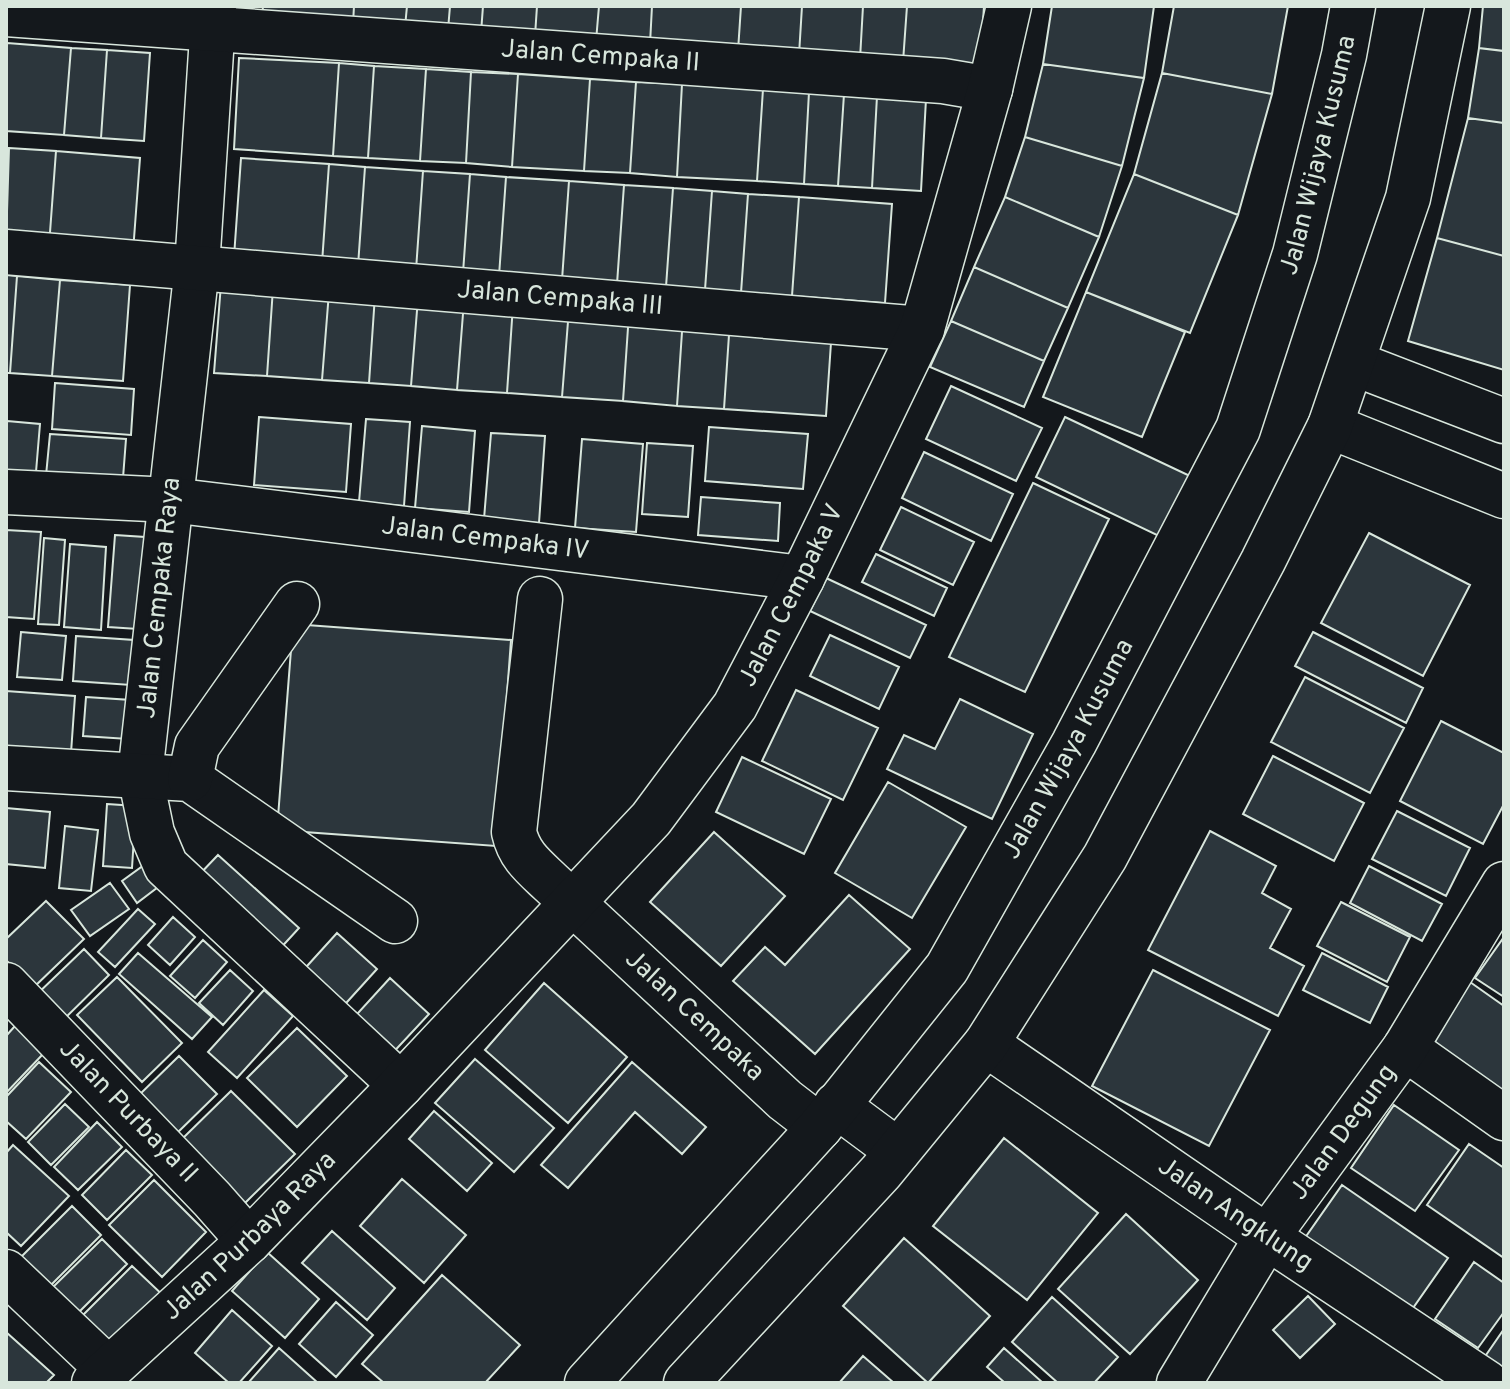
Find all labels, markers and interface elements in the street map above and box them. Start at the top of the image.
street label: Jalan Cempaka II [500,33,701,80]
street label: Jalan Wijaya Kusuma [1273,33,1364,279]
street label: Jalan Cempaka III [456,273,664,324]
street label: Jalan Cempaka Raya [131,476,189,720]
street label: Jalan Cempaka V [731,499,852,693]
street label: Jalan Cempaka IV [380,510,591,568]
street label: Jalan Wijaya Kusuma [995,634,1142,865]
street label: Jalan Cempaka [618,943,771,1089]
street label: Jalan Purbaya II [51,1033,205,1190]
street label: Jalan Degung [1283,1058,1404,1207]
street label: Jalan Purbaya Raya [156,1145,344,1328]
street label: Jalan Angklung [1151,1150,1319,1279]

